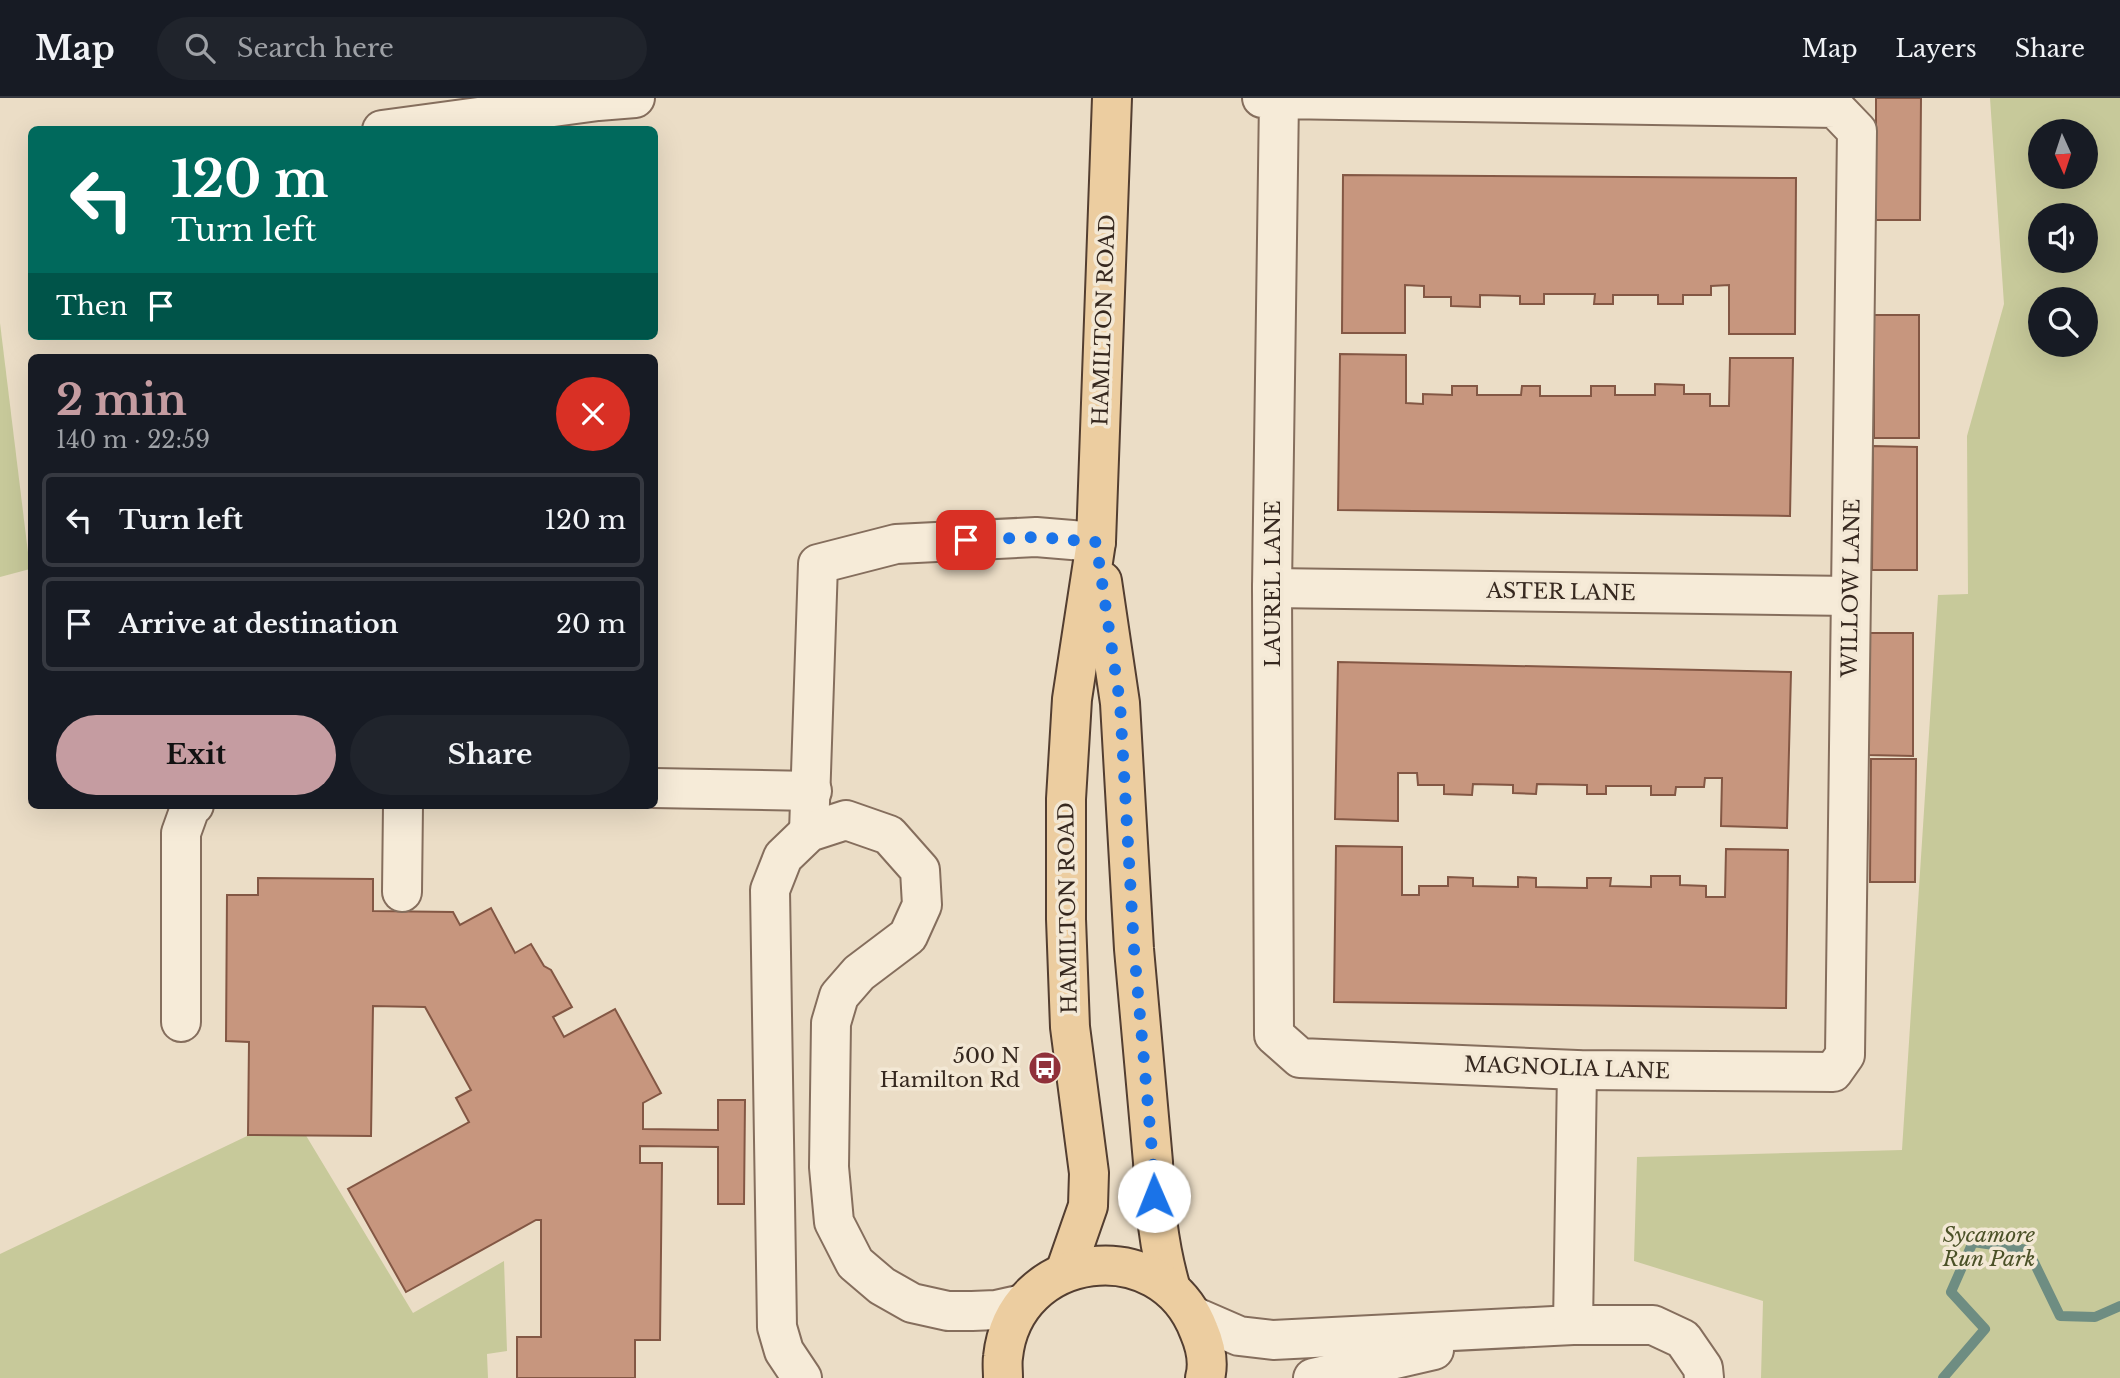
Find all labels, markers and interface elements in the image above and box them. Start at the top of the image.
search box [157,17,647,80]
text: Map [35,28,115,69]
icon: search [181,29,219,67]
text: Search here [237,32,394,64]
text: Map [1802,34,1858,63]
text: Layers [1896,34,1977,63]
text: Share [2015,34,2085,63]
north arrow [2028,119,2098,189]
map controls [2028,119,2098,357]
text: 120 m [171,149,329,210]
icon: left [56,154,147,245]
button: sound [2028,203,2098,273]
text: Turn left [171,210,317,250]
street label: HAMILTON ROAD [1087,214,1121,426]
icon: arrive [142,287,180,325]
button: search [2028,287,2098,357]
text: Then [56,290,128,322]
text: 2 min [56,374,187,426]
button: close [556,377,630,451]
text: 140 m · 22:59 [56,426,210,454]
street label: WILLOW LANE [1836,498,1866,679]
icon: left [60,501,98,539]
street label: LAUREL LANE [1260,501,1286,667]
text: Turn left [119,504,243,536]
text: 120 m [544,504,626,536]
pin [936,510,996,570]
icon: arrive [947,521,985,559]
street label: ASTER LANE [1485,578,1636,606]
icon: arrive [60,605,98,643]
text: Arrive at destination [119,608,399,640]
text: 20 m [556,608,626,640]
button: Exit [56,715,336,795]
button: Share [350,715,630,795]
street label: HAMILTON ROAD [1053,802,1083,1014]
place label: 500 N Hamilton Rd [880,1043,1020,1093]
bus stop icon: 500 N Hamilton Rd [1026,1049,1064,1087]
street label: MAGNOLIA LANE [1463,1051,1671,1085]
position arrow [1117,1159,1191,1233]
park label: Sycamore Run Park [1942,1222,2036,1272]

